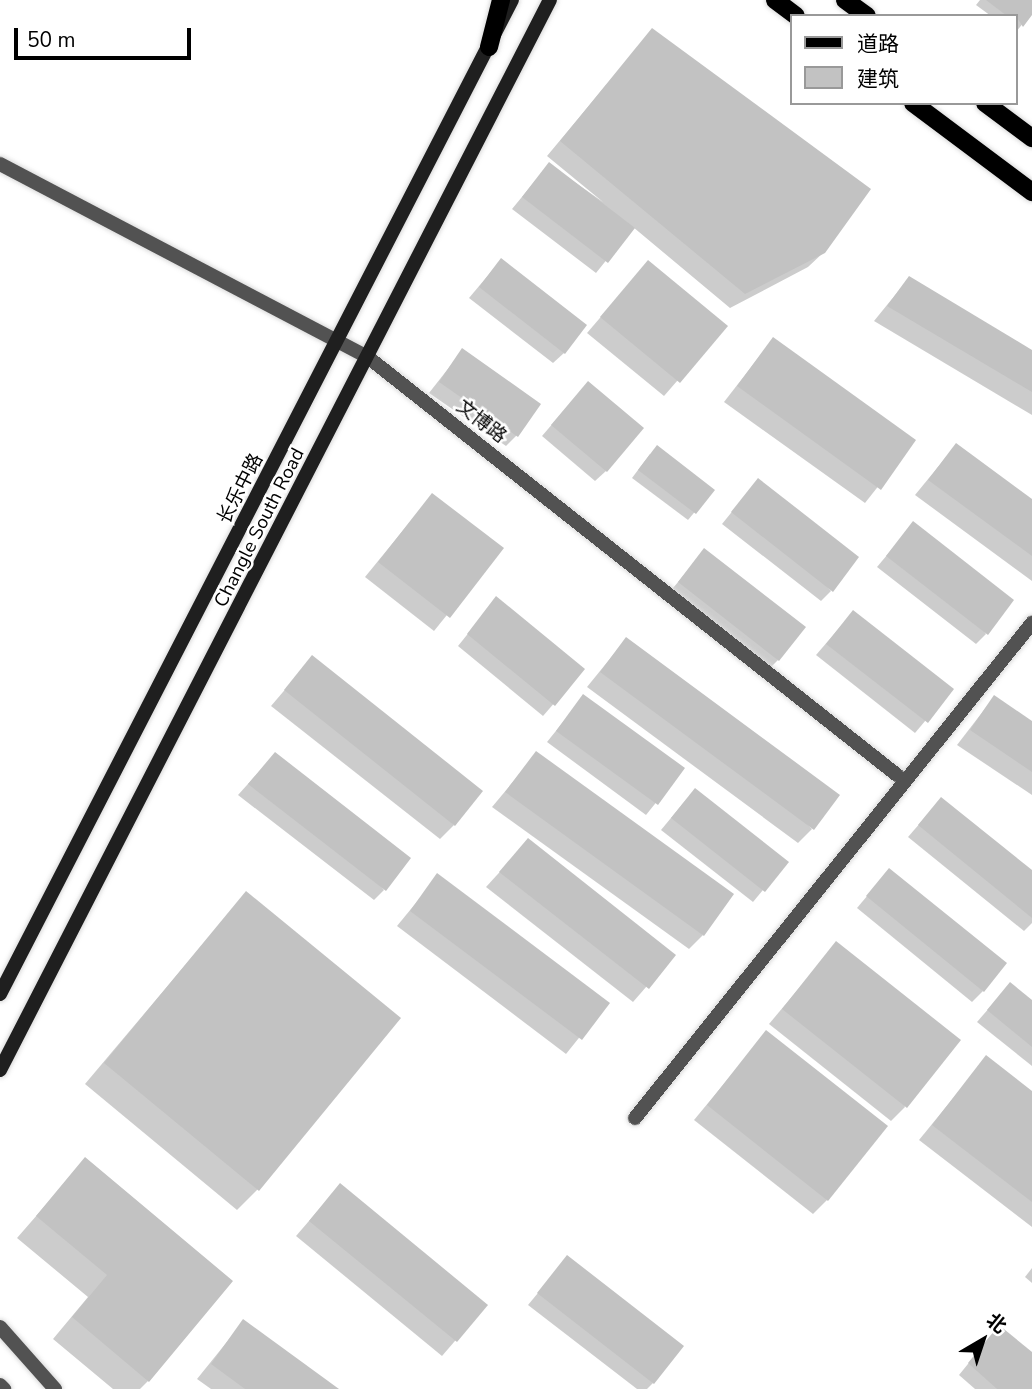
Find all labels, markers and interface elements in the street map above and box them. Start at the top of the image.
scale bar [18,14,194,58]
legend [790,14,1018,105]
text: 50 m [27,26,76,54]
text: 道路 [857,30,899,58]
text: 建筑 [857,65,899,93]
street label: 文博路 [452,395,510,449]
street label: Changle South Road [210,445,310,611]
street label: 长乐中路 [214,450,268,528]
north arrow [948,1305,1018,1375]
text: 北 [981,1308,1012,1340]

